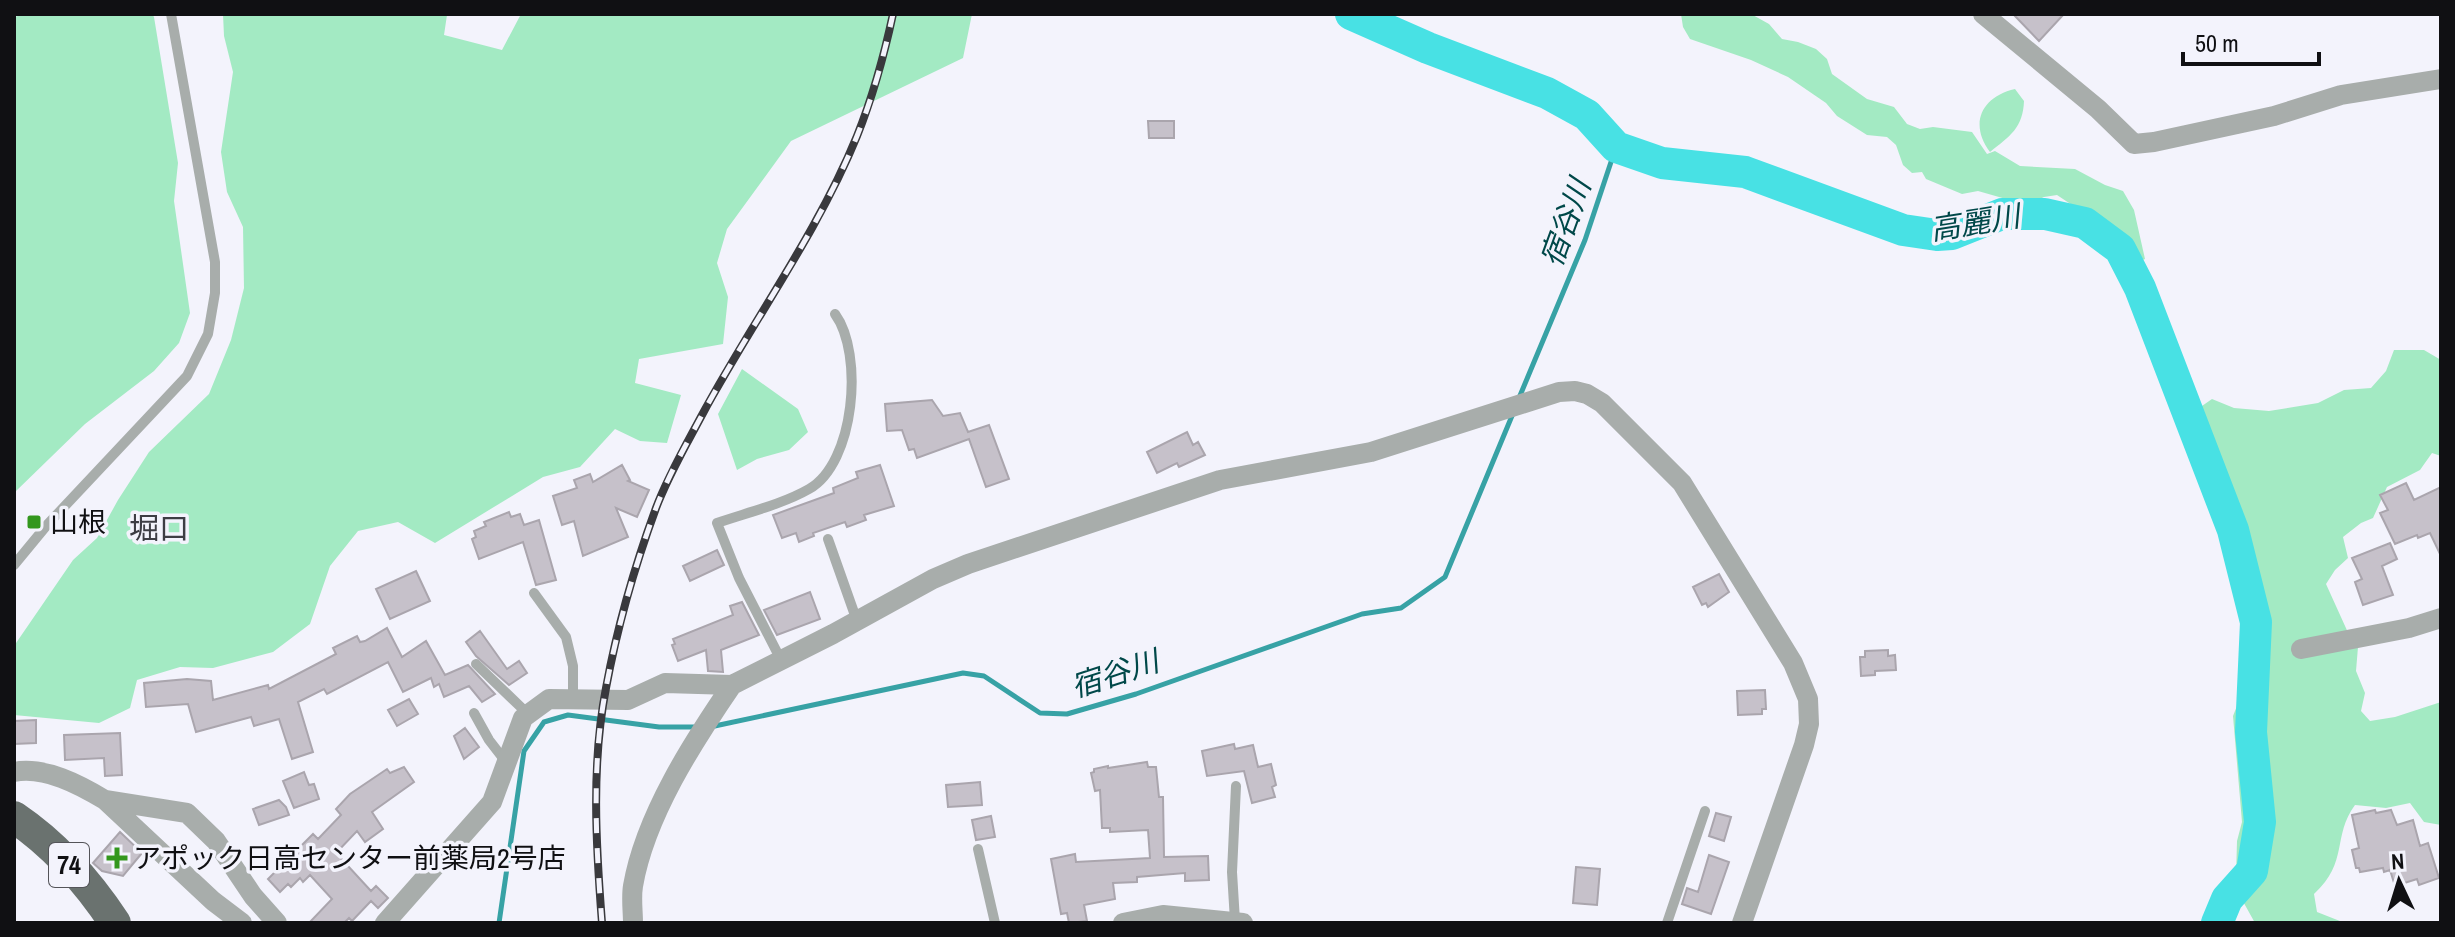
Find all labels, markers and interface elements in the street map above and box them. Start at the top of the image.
scale bar [2183,16,2319,66]
text: 50 m [2195,27,2239,59]
water label: 宿谷川 [1531,171,1600,272]
water label: 高麗川 [1927,195,2025,249]
place label: 山根 [50,503,106,541]
district label: 堀口 [129,508,189,548]
marker: 山根 [25,513,43,531]
water label: 宿谷川 [1066,639,1167,706]
place label: アポック日高センター前薬局2号店 [133,839,566,877]
north arrow [2359,841,2439,921]
road number: 74 [49,843,89,887]
text: N [2390,846,2405,876]
marker: アポック日高センター前薬局2号店 [108,849,126,867]

